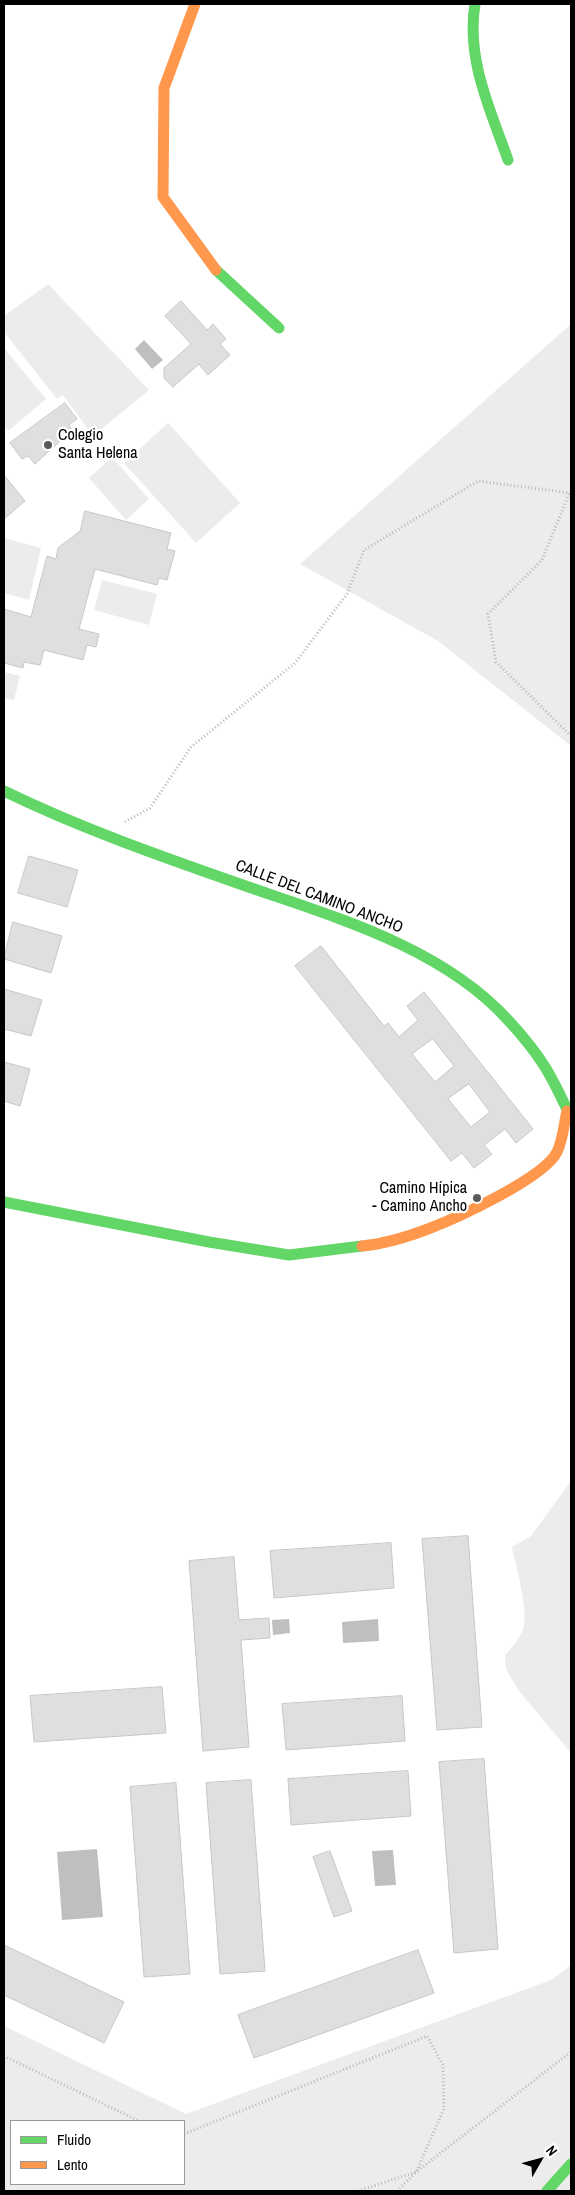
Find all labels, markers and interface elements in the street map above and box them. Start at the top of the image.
place label: Colegio Santa Helena [58,426,138,464]
marker: Colegio Santa Helena [42,439,54,451]
street label: CALLE DEL CAMINO ANCHO [233,856,405,938]
place label: Camino Hípica - Camino Ancho [372,1179,467,1217]
marker: Camino Hípica - Camino Ancho [471,1192,483,1204]
legend [10,2120,185,2185]
text: Fluido [57,2129,91,2150]
north arrow [515,2135,565,2185]
text: N [542,2142,561,2160]
text: Lento [57,2154,88,2175]

